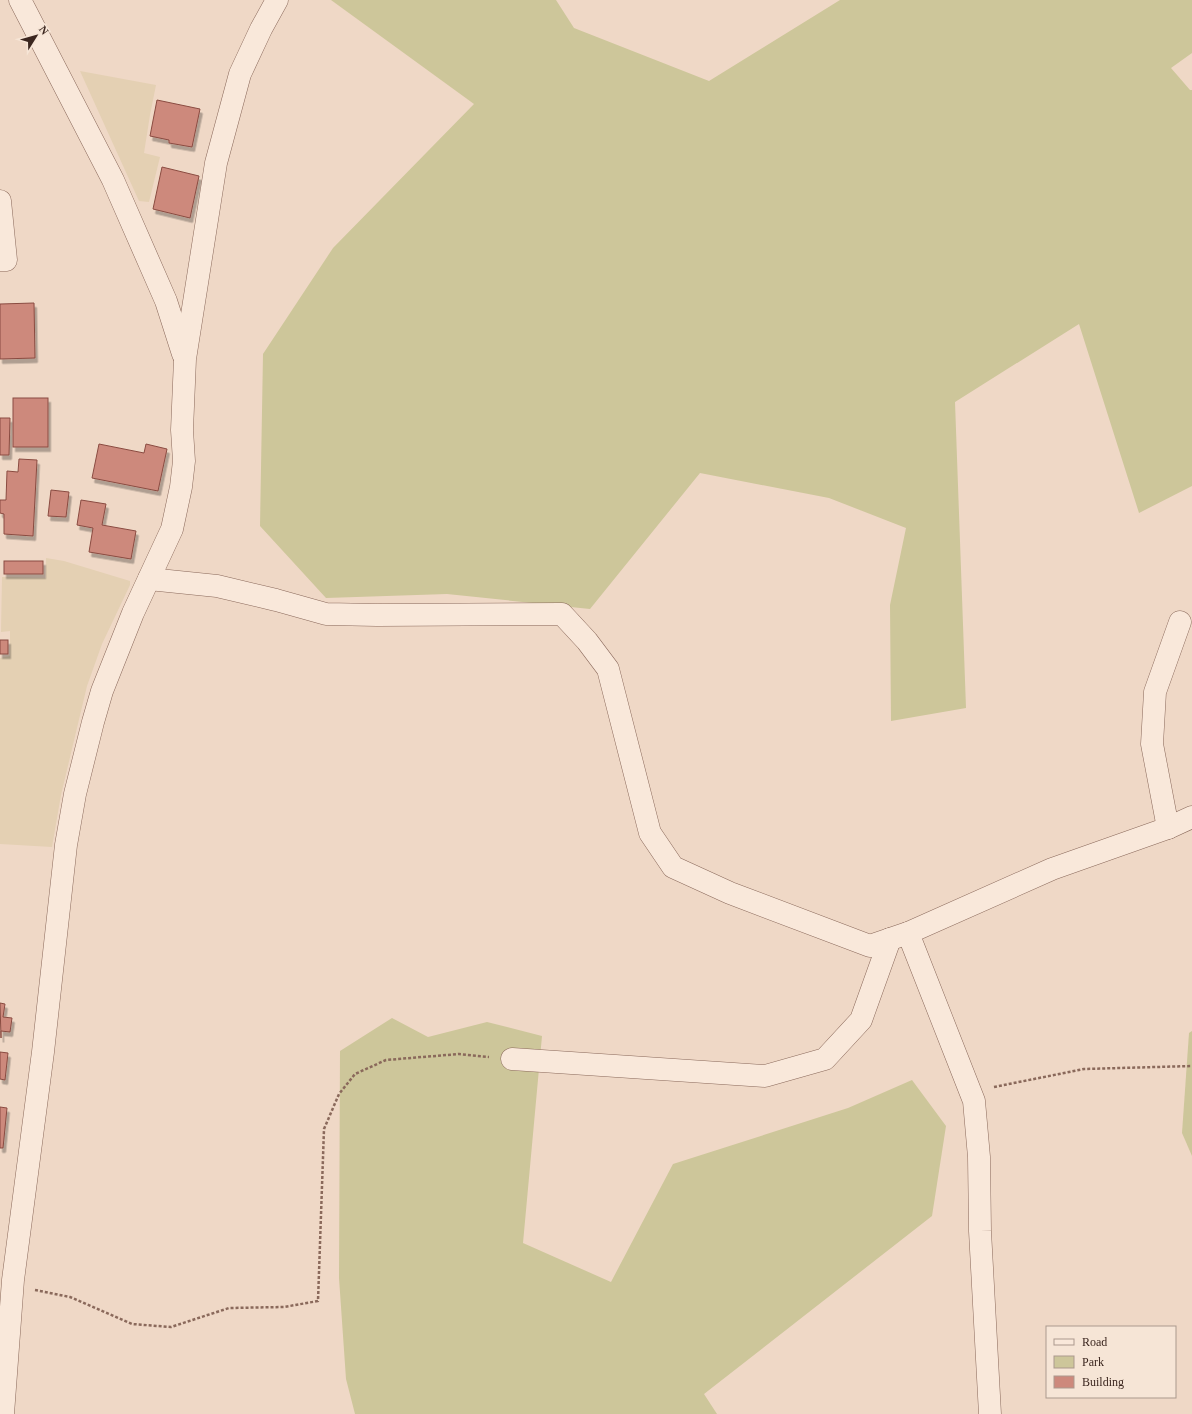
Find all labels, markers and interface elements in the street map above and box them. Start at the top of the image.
north arrow [16,16,56,56]
text: N [37,23,51,37]
legend [1046,1326,1176,1398]
text: Road [1082,1335,1107,1349]
text: Park [1082,1355,1104,1369]
text: Building [1082,1375,1124,1389]

